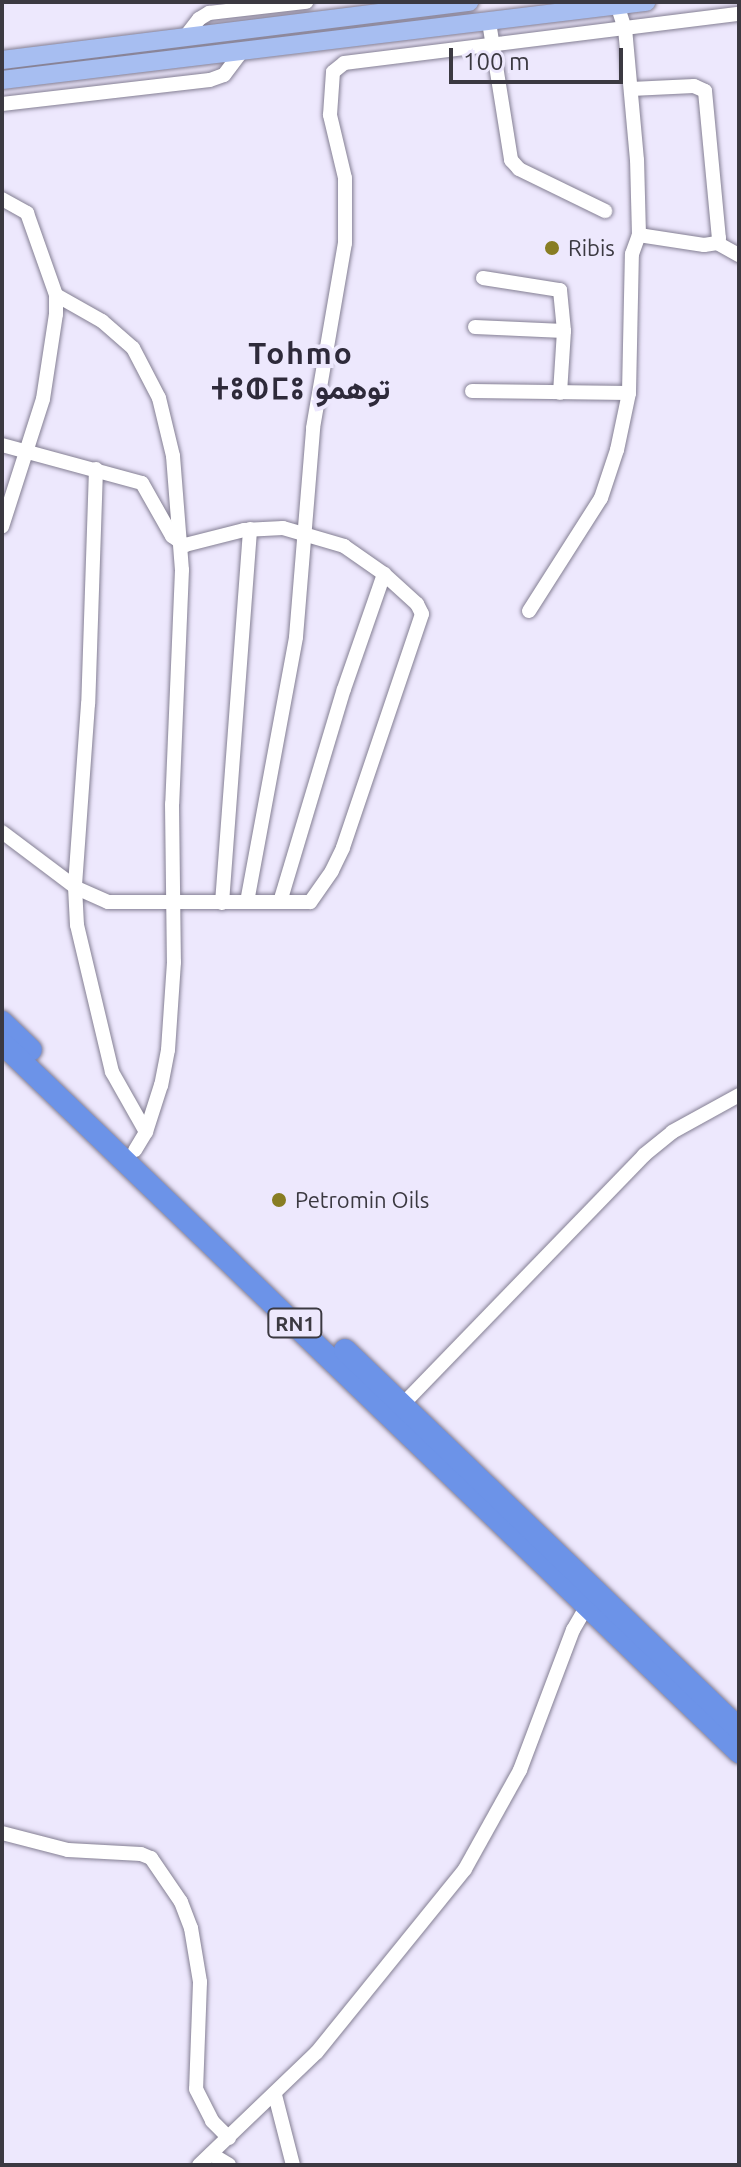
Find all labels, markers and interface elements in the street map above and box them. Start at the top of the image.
scale bar [453,32,627,82]
text: 100 m [463,48,530,75]
place label: Ribis [568,235,615,261]
marker: Ribis [543,239,561,257]
district label: Tohmo ⵜⵓⵀⵎⵓ توهمو [218,335,384,406]
place label: Petromin Oils [295,1187,429,1213]
marker: Petromin Oils [270,1191,288,1209]
road number: RN1 [267,1307,323,1339]

